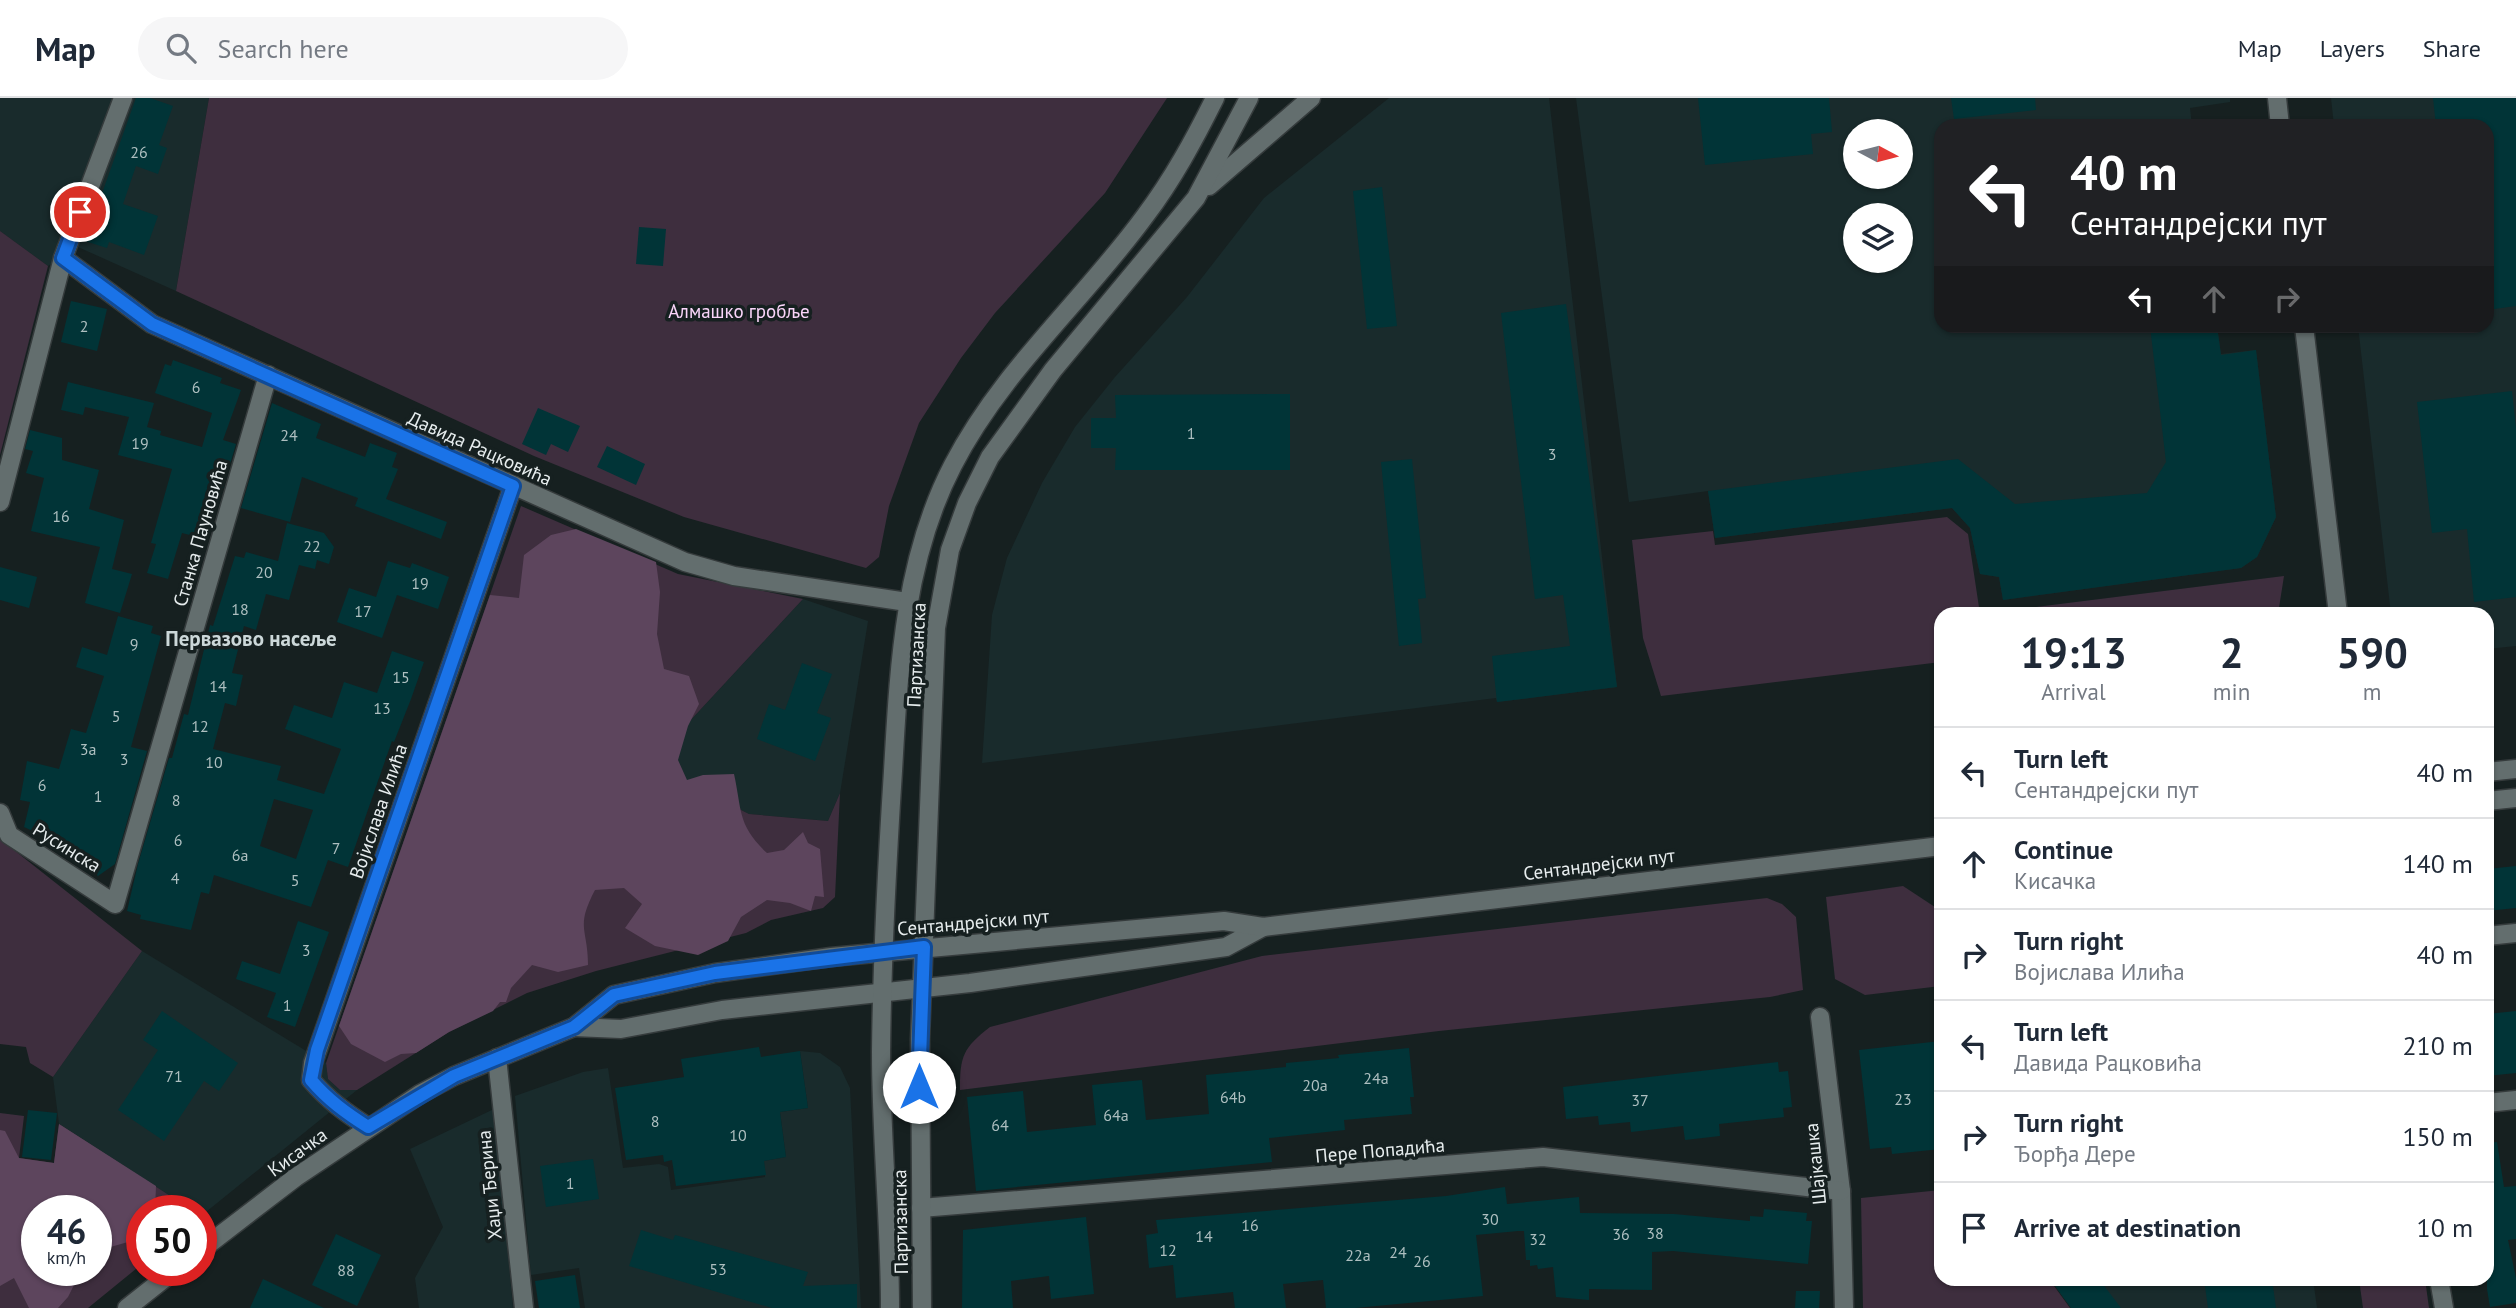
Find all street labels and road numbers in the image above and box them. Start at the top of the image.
street label: Давида Рацковића [404,405,556,491]
street label: Станка Пауновића [168,457,232,609]
street label: Партизанска [901,602,931,708]
street label: Војислава Илића [344,740,412,882]
street label: Русинска [29,817,105,877]
street label: Сентандрејски пут [1522,843,1676,885]
street label: Сентандрејски пут [896,903,1050,941]
street label: Кисачка [263,1122,331,1182]
street label: Шајкашка [1799,1122,1831,1206]
street label: Хаџи Ђерина [471,1129,507,1241]
street label: Пере Попадића [1314,1132,1446,1168]
street label: Партизанска [887,1169,913,1275]

